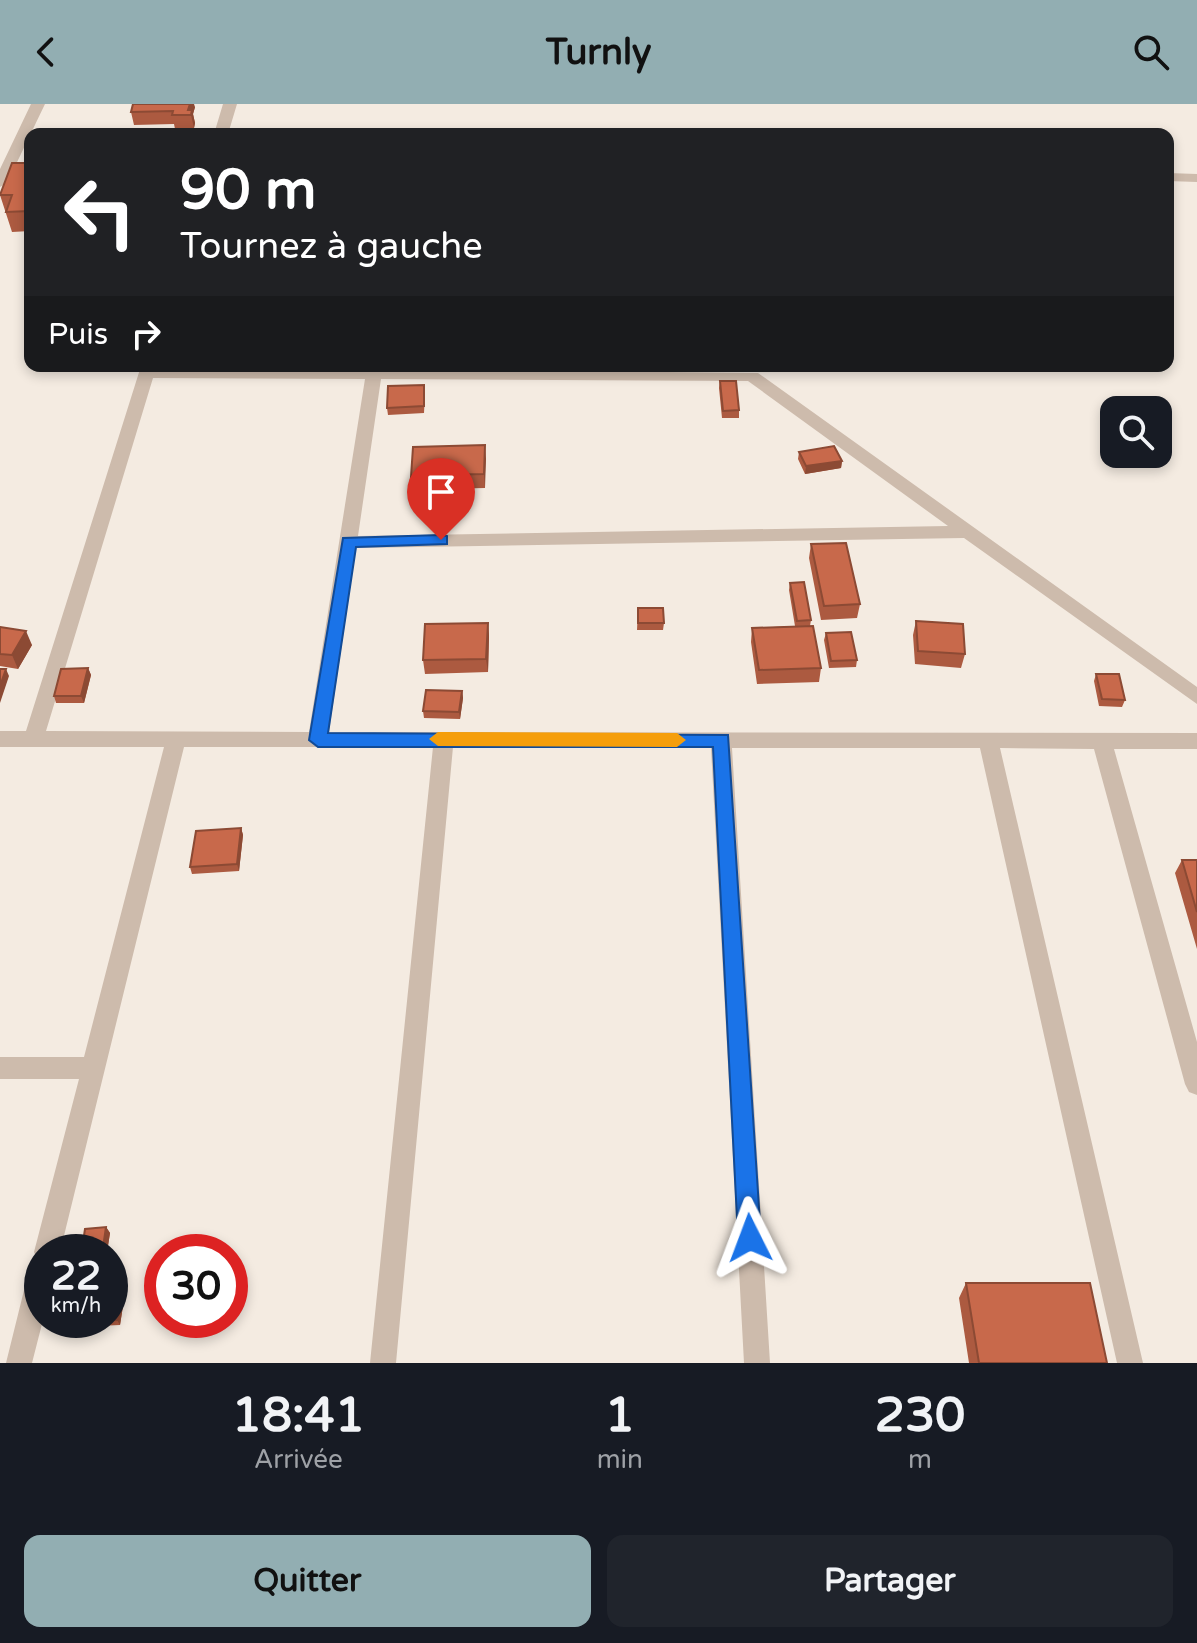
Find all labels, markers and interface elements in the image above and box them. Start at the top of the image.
icon: back [24,30,68,74]
icon: search [1129,30,1173,74]
text: Turnly [546,31,651,74]
text: 90 m [180,157,316,224]
icon: left [48,160,152,264]
text: Tournez à gauche [180,225,483,268]
icon: right [124,312,168,356]
text: Puis [48,316,108,353]
map controls [1100,396,1172,468]
button: search [1100,396,1172,468]
pin [407,458,475,540]
icon: arrive [419,470,463,514]
position arrow [708,1196,792,1280]
speed limit sign: 30 [144,1234,248,1338]
text: 22 [51,1252,101,1300]
text: km/h [51,1294,101,1318]
text: 18:41 [232,1387,365,1445]
text: 1 [605,1387,635,1445]
text: 230 [875,1387,965,1445]
text: Arrivée [254,1444,343,1475]
text: min [597,1444,643,1475]
text: m [908,1444,932,1475]
button: Quitter [24,1535,591,1627]
button: Partager [607,1535,1173,1627]

